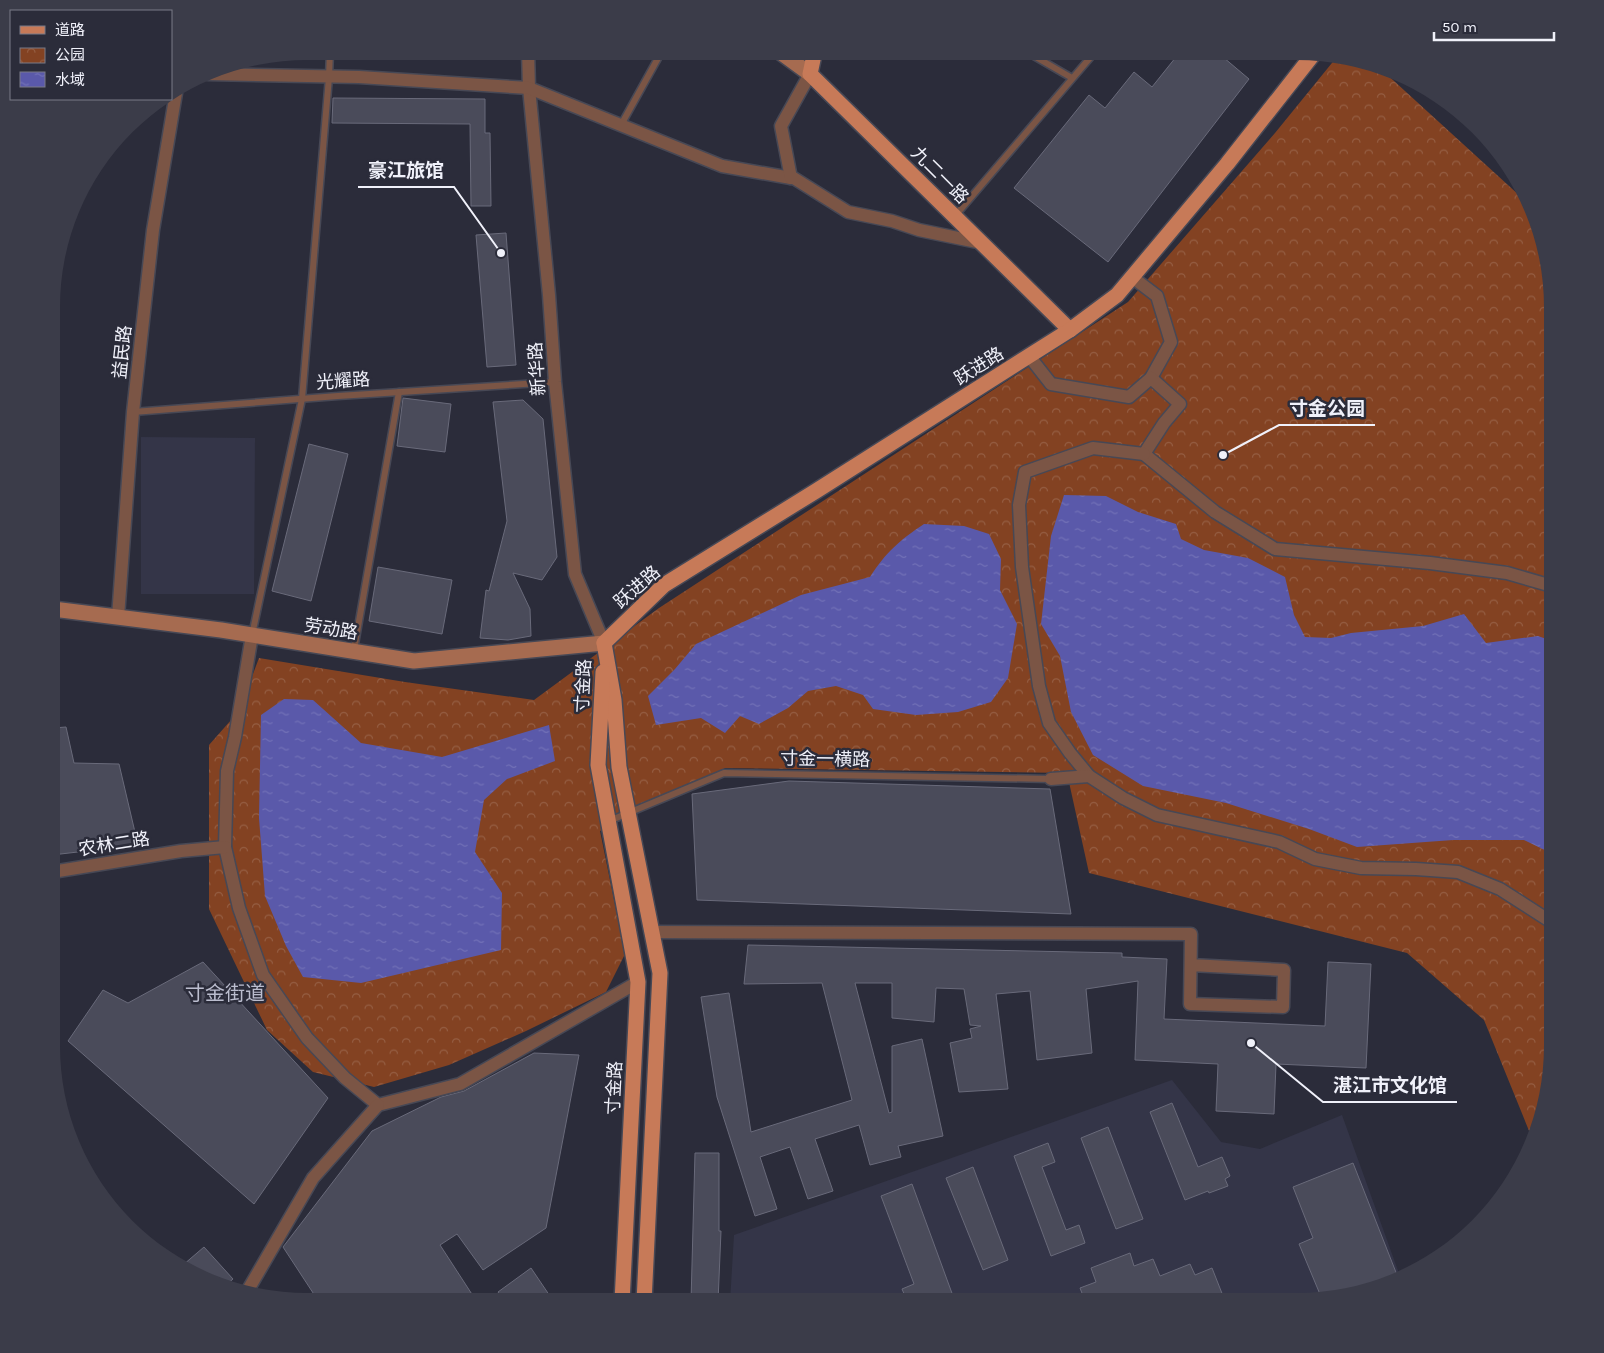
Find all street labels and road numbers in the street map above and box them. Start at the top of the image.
street label: 九二一路 [907,142,973,208]
street label: 益民路 [108,324,136,380]
street label: 新华路 [524,341,550,397]
street label: 跃进路 [950,342,1008,390]
street label: 光耀路 [315,368,371,394]
street label: 跃进路 [609,561,665,613]
street label: 劳动路 [303,614,359,644]
street label: 寸金路 [571,658,595,714]
street label: 寸金一横路 [780,747,870,771]
street label: 农林二路 [77,828,151,860]
street label: 寸金路 [602,1060,626,1116]

